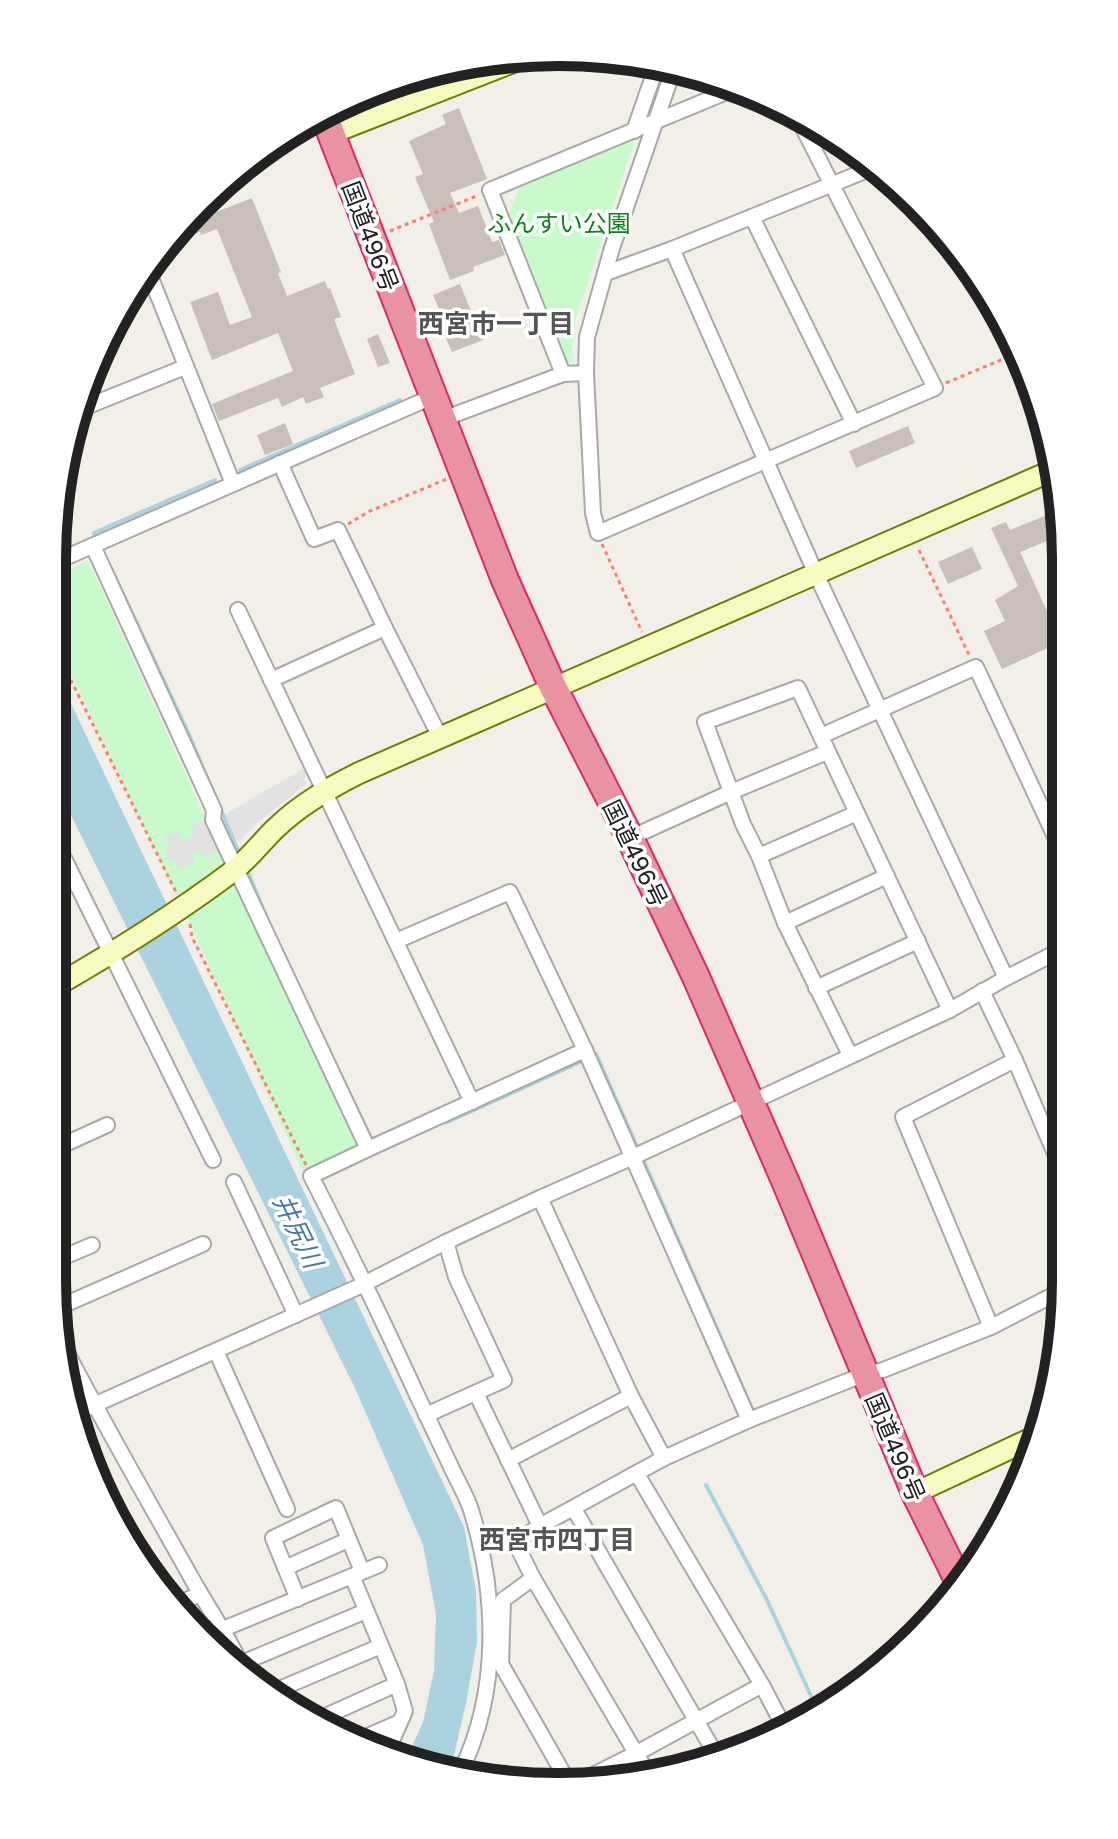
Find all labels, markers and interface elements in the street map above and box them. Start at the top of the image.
street label: 国道496号 [337,177,405,295]
park label: ふんすい公園 [487,208,631,237]
district label: 西宮市一丁目 [418,308,574,339]
street label: 国道496号 [598,795,674,911]
water label: 井尻川 [267,1189,330,1276]
street label: 国道496号 [860,1388,932,1506]
district label: 西宮市四丁目 [479,1524,635,1555]

